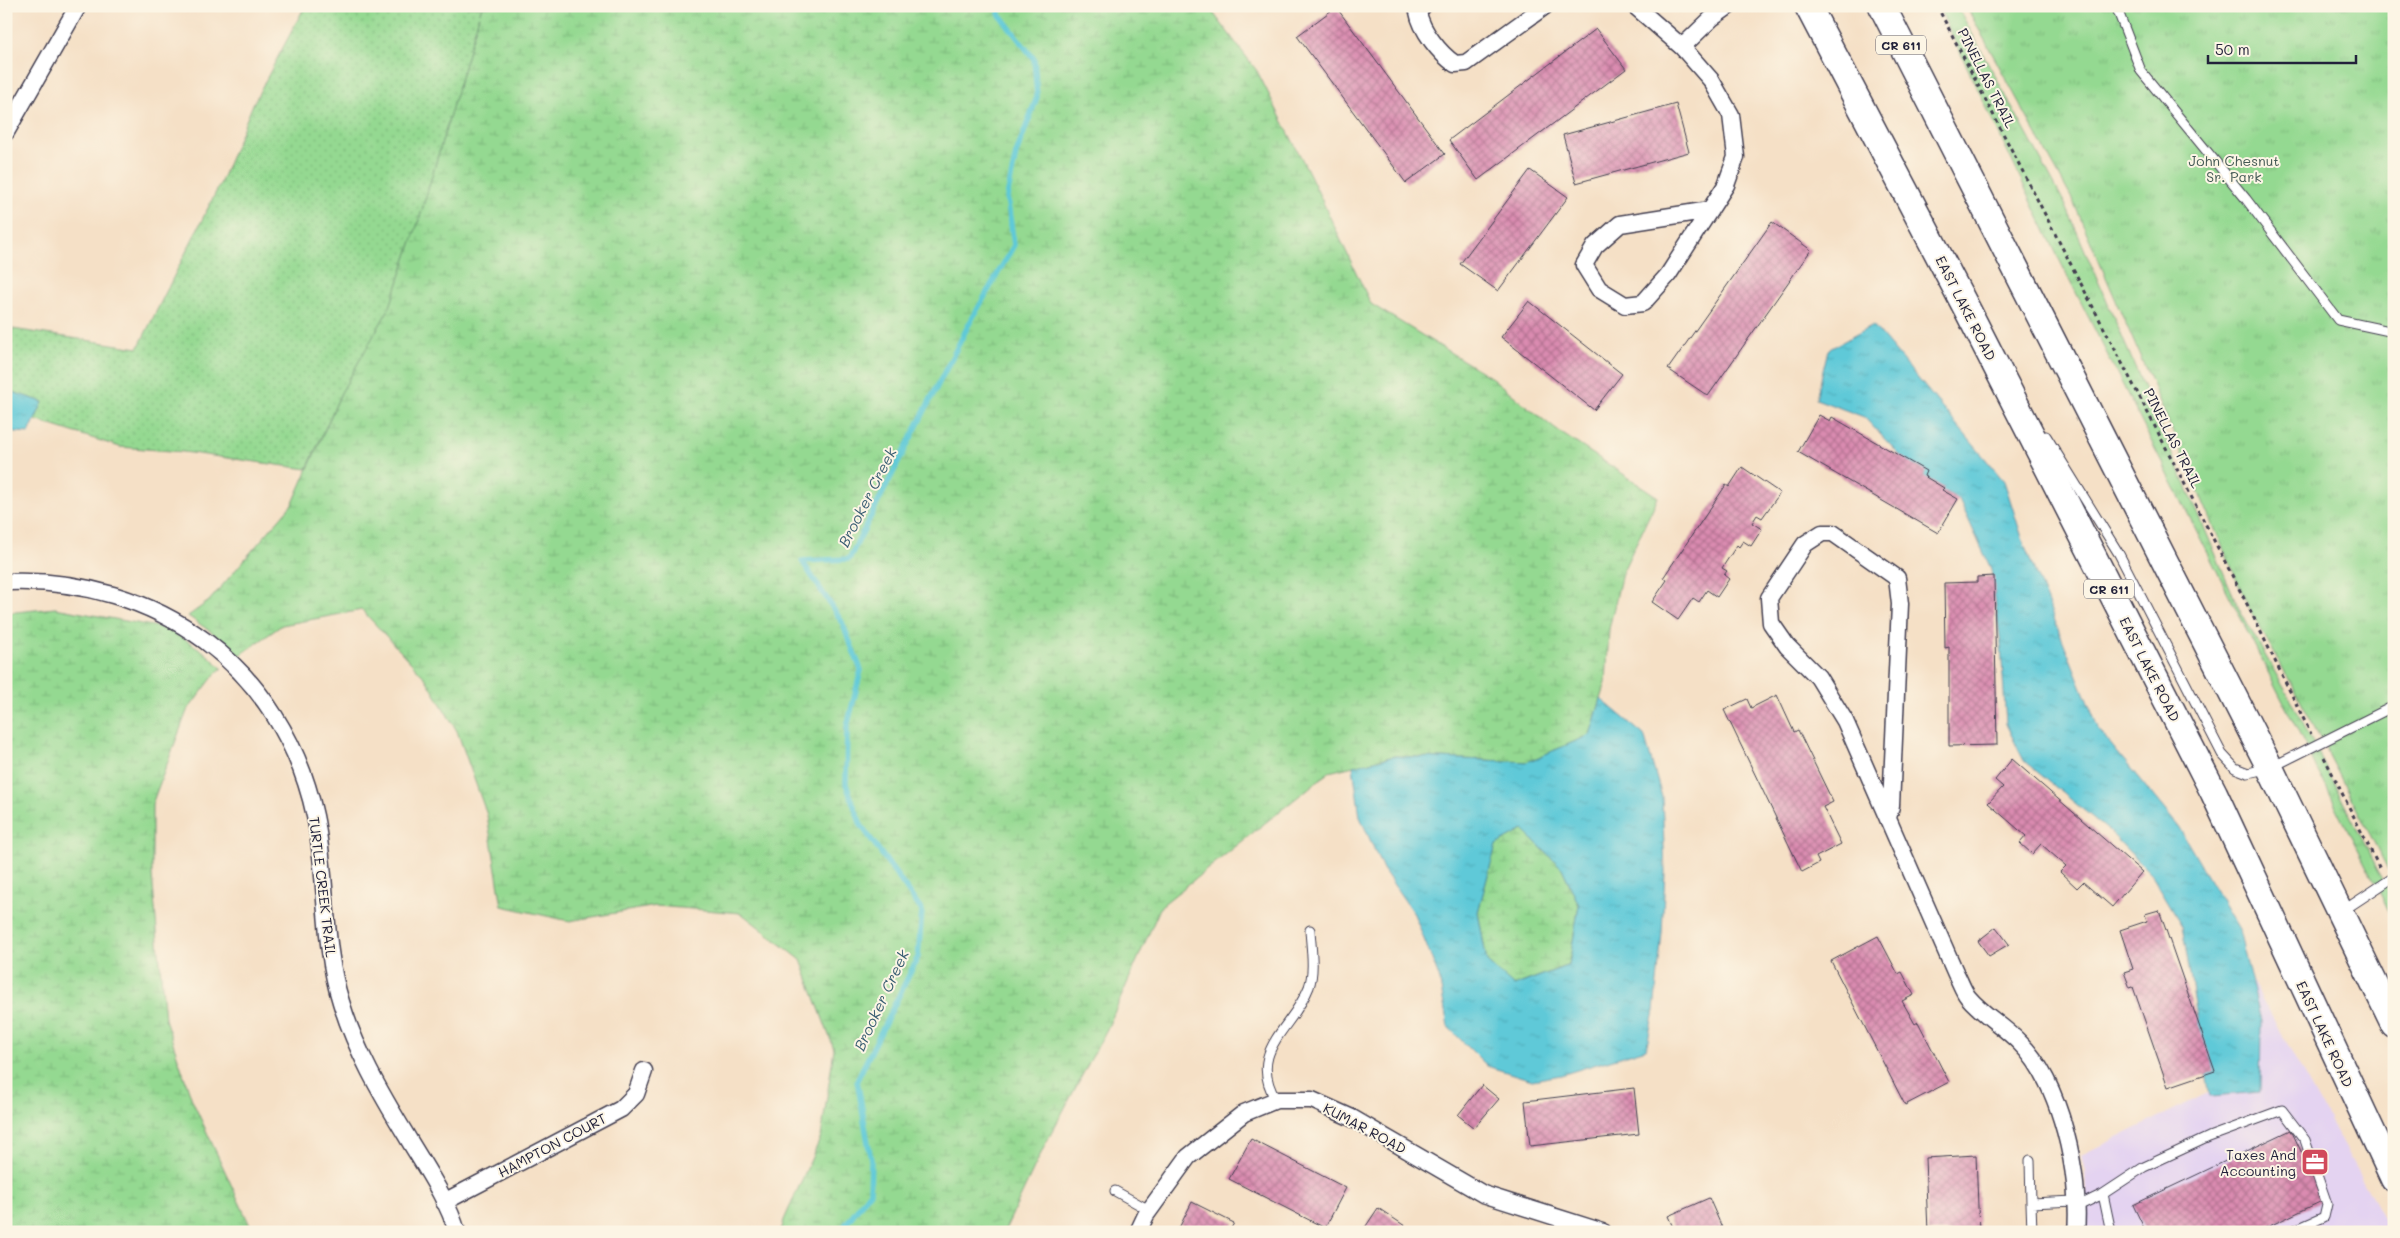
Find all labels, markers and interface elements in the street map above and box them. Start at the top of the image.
street label: PINELLAS TRAIL [1954,25,2021,132]
scale bar [2208,32,2355,64]
road number: CR 611 [1876,36,1926,54]
text: 50 m [2215,39,2250,59]
park label: John Chesnut Sr. Park [2188,151,2280,186]
street label: EAST LAKE ROAD [1931,252,2001,364]
street label: PINELLAS TRAIL [2140,385,2207,492]
water label: Brooker Creek [833,443,901,550]
road number: CR 611 [2084,580,2134,598]
street label: EAST LAKE ROAD [2115,613,2185,725]
street label: TURTLE CREEK TRAIL [305,816,341,959]
water label: Brooker Creek [849,945,914,1054]
street label: EAST LAKE ROAD [2292,978,2358,1090]
street label: KUMAR ROAD [1320,1098,1410,1158]
street label: HAMPTON COURT [494,1108,610,1182]
place label: Taxes And Accounting [2220,1145,2296,1180]
office icon: Taxes And Accounting [2300,1147,2330,1177]

